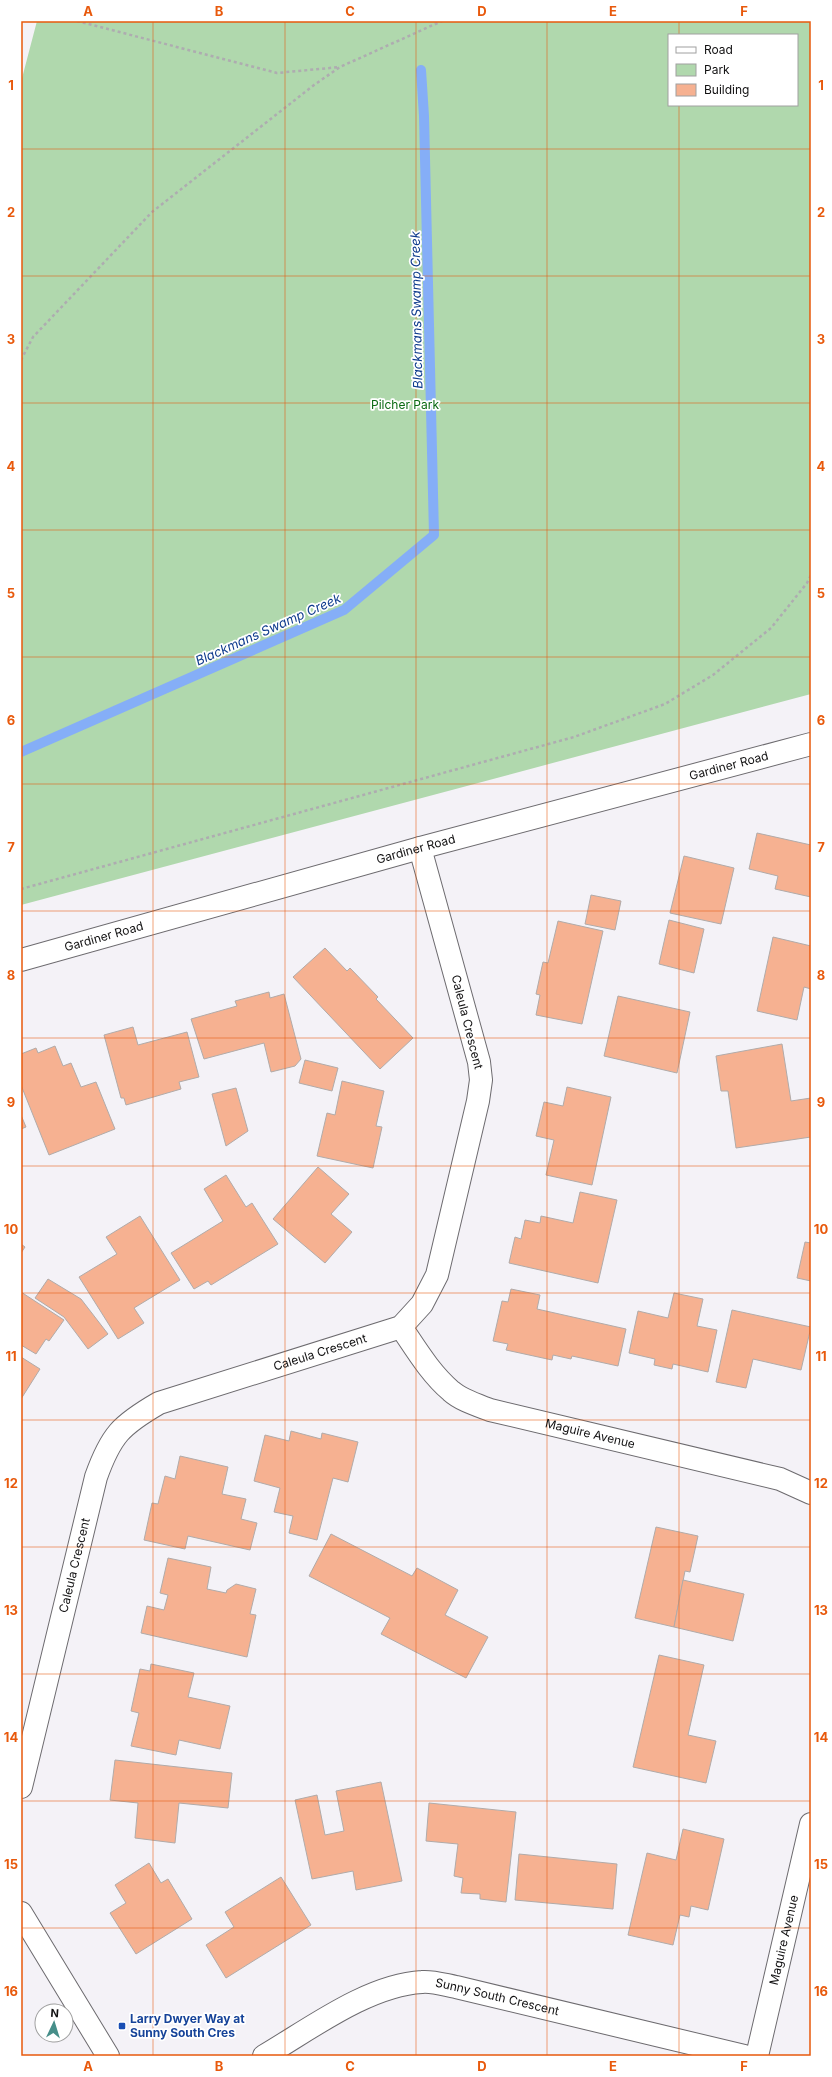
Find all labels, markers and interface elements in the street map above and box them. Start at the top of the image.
text: A [83,3,93,19]
text: B [215,3,224,19]
text: C [345,3,355,19]
text: D [477,3,487,19]
text: E [609,3,617,19]
text: F [740,3,748,19]
legend [668,34,798,106]
text: Road [704,42,733,57]
text: Park [704,62,730,77]
text: 1 [8,77,14,93]
text: 1 [818,77,824,93]
text: Building [704,82,749,97]
text: 2 [7,204,15,220]
text: 2 [817,204,825,220]
water label: Blackmans Swamp Creek [407,230,425,389]
text: 3 [7,331,15,347]
text: 3 [817,331,825,347]
park label: Pilcher Park [371,397,439,412]
text: 4 [7,458,16,474]
text: 4 [817,458,826,474]
text: 5 [7,585,15,601]
text: 5 [817,585,825,601]
water label: Blackmans Swamp Creek [193,589,344,668]
text: 6 [7,712,15,728]
text: 6 [817,712,825,728]
street label: Gardiner Road [688,748,770,783]
street label: Gardiner Road [374,831,457,867]
text: 7 [7,839,15,855]
text: 7 [817,839,825,855]
street label: Gardiner Road [63,918,145,954]
text: 8 [7,967,15,983]
text: 8 [817,967,825,983]
street label: Caleula Crescent [448,973,486,1071]
text: 9 [7,1094,15,1110]
text: 9 [817,1094,825,1110]
text: 10 [4,1221,18,1237]
text: 10 [814,1221,828,1237]
street label: Caleula Crescent [271,1330,368,1374]
text: 11 [5,1348,17,1364]
text: 11 [815,1348,827,1364]
street label: Maguire Avenue [544,1415,637,1451]
text: 12 [4,1475,18,1491]
text: 12 [814,1475,828,1491]
street label: Caleula Crescent [55,1516,93,1614]
text: 13 [4,1602,18,1618]
text: 13 [814,1602,828,1618]
text: 14 [4,1729,18,1745]
text: 14 [814,1729,828,1745]
text: 15 [4,1856,18,1872]
text: 15 [814,1856,828,1872]
street label: Maguire Avenue [766,1894,801,1986]
street label: Sunny South Crescent [434,1975,561,2018]
text: 16 [4,1983,18,1999]
text: 16 [814,1983,828,1999]
north arrow [34,2003,74,2043]
text: N [50,2006,59,2020]
place label: Larry Dwyer Way at Sunny South Cres [130,2011,245,2040]
marker: Larry Dwyer Way at Sunny South Cres [117,2021,127,2031]
text: A [83,2058,93,2074]
text: B [215,2058,224,2074]
text: C [345,2058,355,2074]
text: D [477,2058,487,2074]
text: E [609,2058,617,2074]
text: F [740,2058,748,2074]

